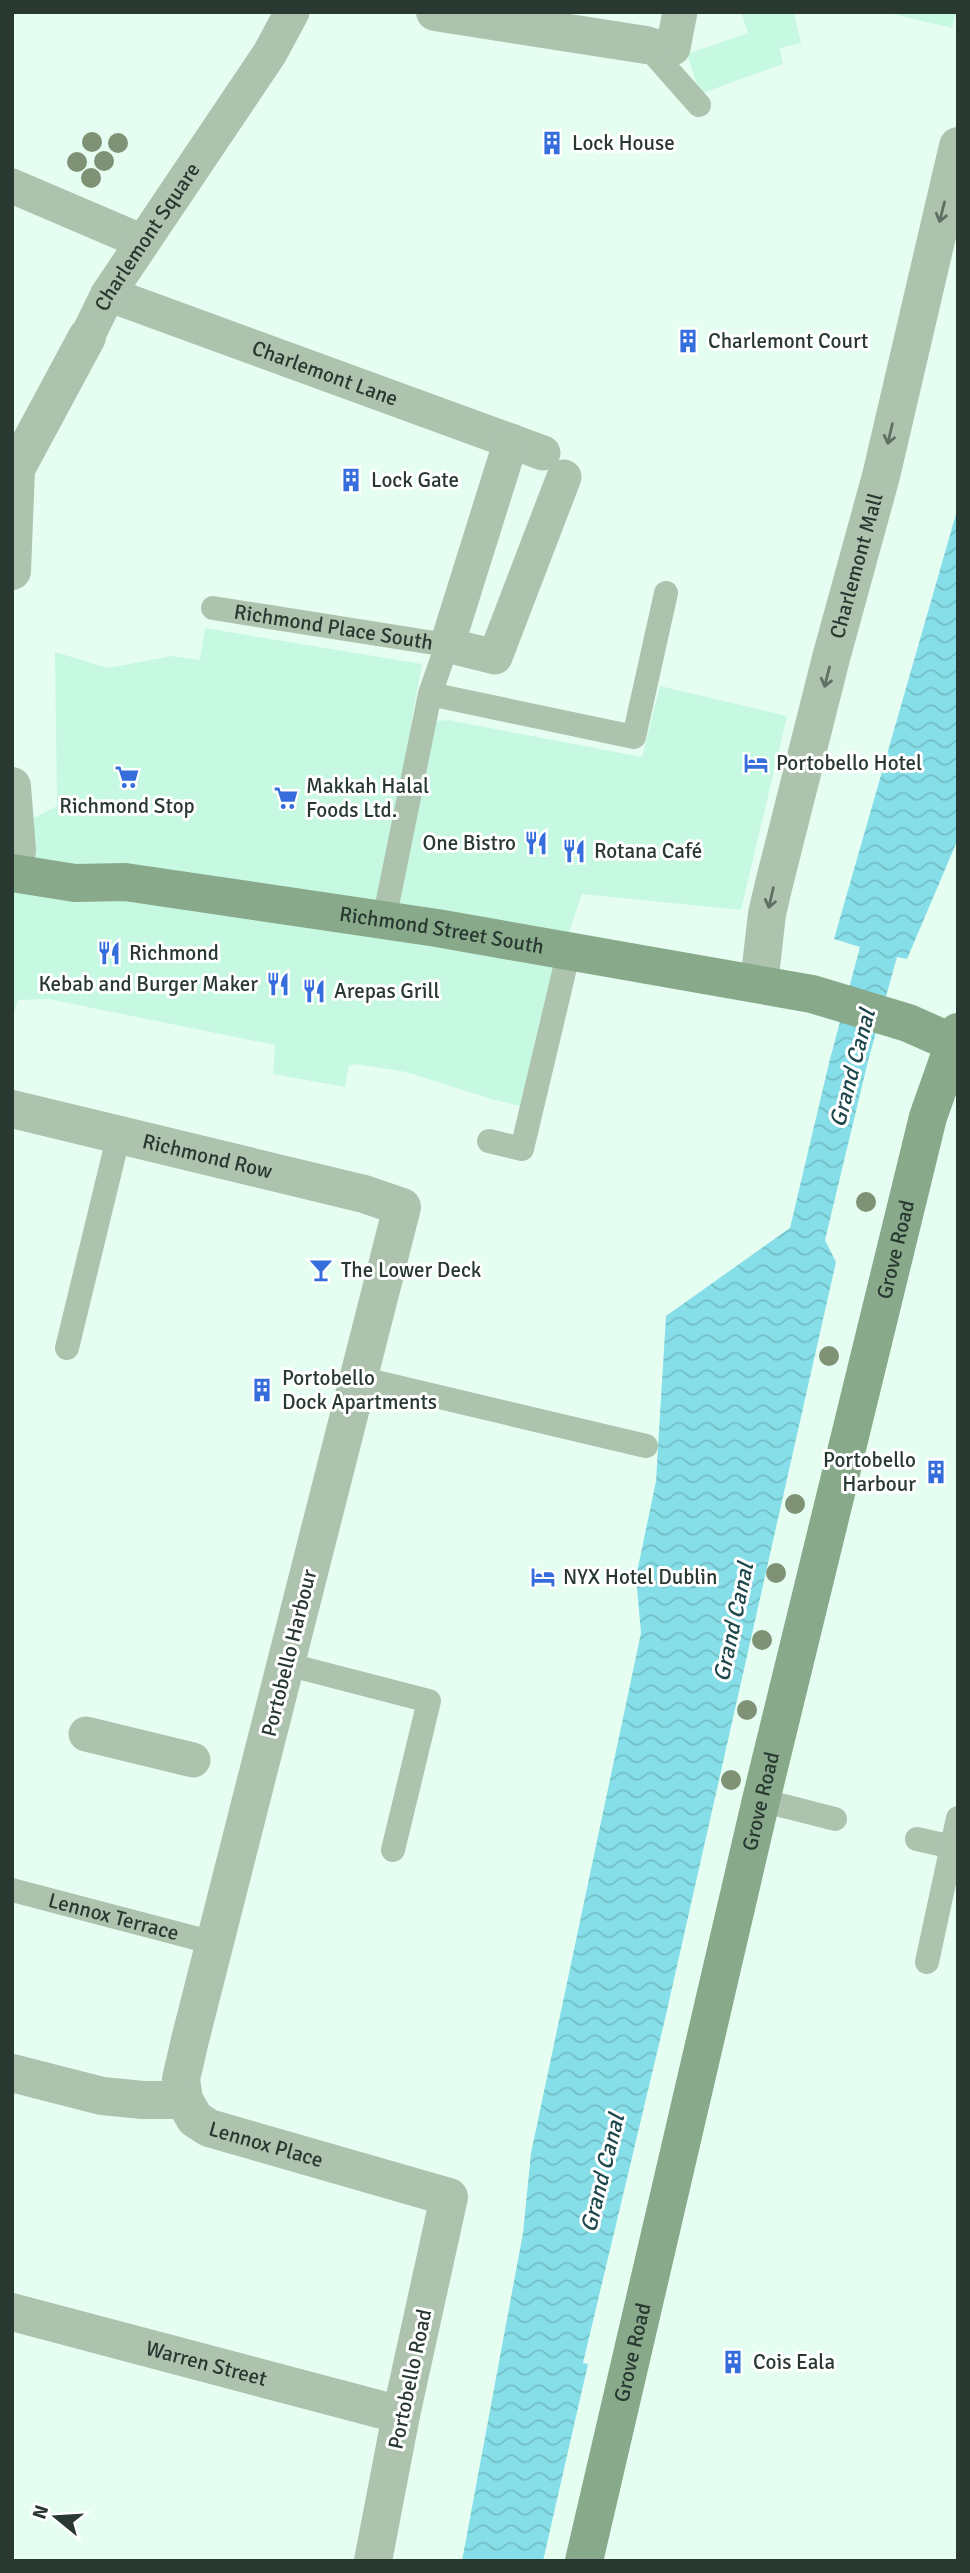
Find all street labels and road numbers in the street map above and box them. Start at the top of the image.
street label: Charlemont Square [89,158,206,315]
street label: Charlemont Lane [248,335,402,412]
street label: Charlemont Mall [824,490,889,641]
street label: Richmond Place South [232,599,435,656]
street label: Richmond Street South [338,901,546,960]
street label: Richmond Row [140,1128,275,1184]
street label: Grove Road [871,1197,920,1302]
street label: Portobello Harbour [256,1567,322,1739]
street label: Grove Road [737,1749,785,1853]
street label: Lennox Terrace [45,1887,182,1946]
street label: Lennox Place [206,2116,326,2173]
street label: Grove Road [608,2300,657,2405]
street label: Portobello Road [382,2307,438,2451]
street label: Warren Street [143,2335,270,2392]

